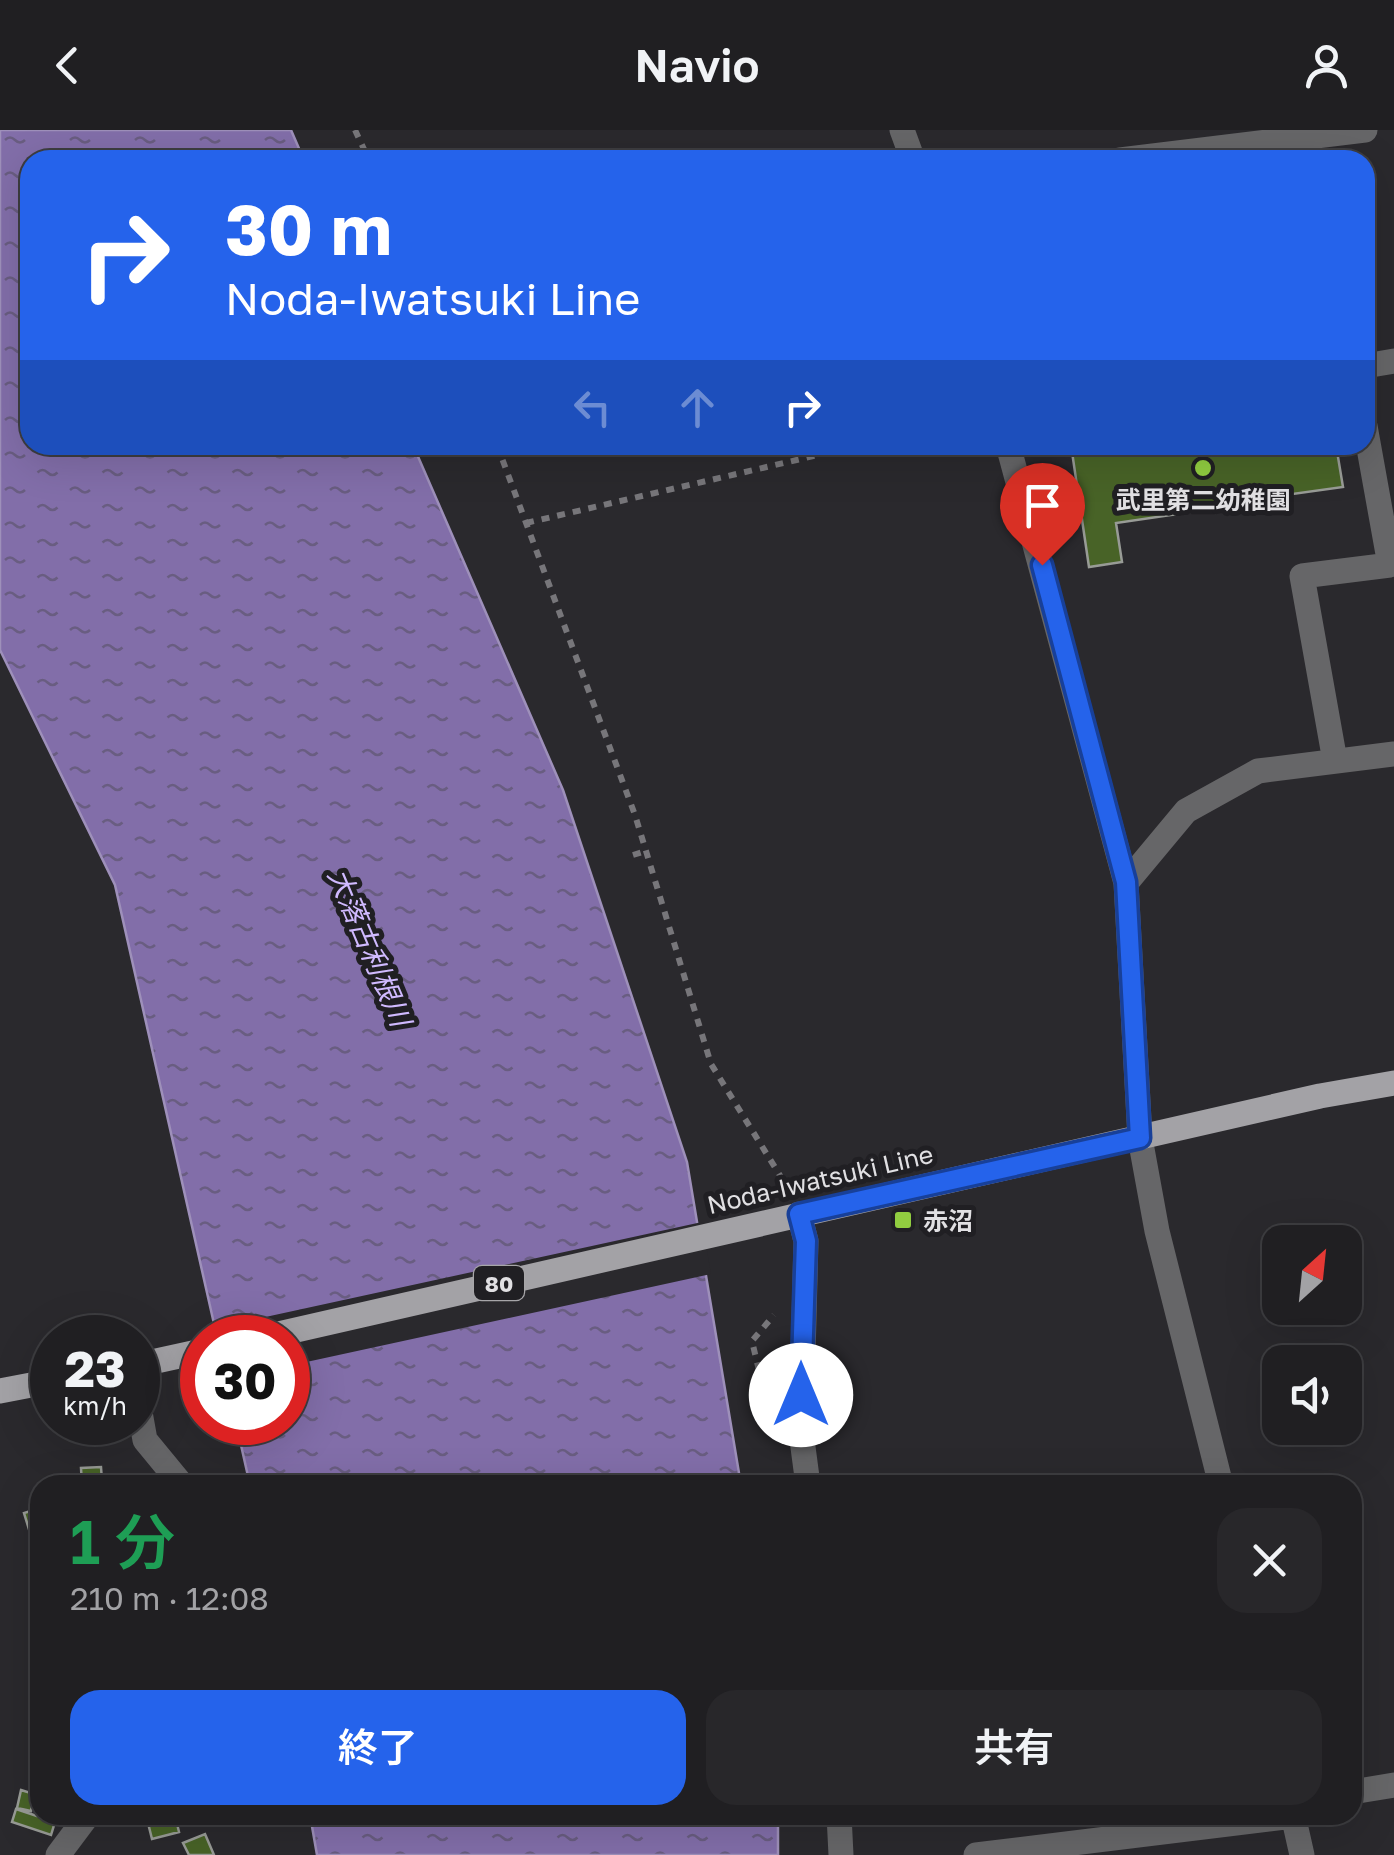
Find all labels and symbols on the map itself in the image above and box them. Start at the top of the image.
marker: 武里第二幼稚園 [1192,457,1214,479]
pin [1000,463,1085,566]
place label: 武里第二幼稚園 [1115,484,1291,515]
water label: 大落古利根川 [322,863,419,1034]
street label: Noda-Iwatsuki Line [704,1138,936,1220]
place label: 赤沼 [923,1205,973,1236]
marker: 赤沼 [892,1209,914,1231]
north arrow [1262,1225,1362,1325]
road number: 80 [474,1266,524,1300]
speed limit sign: 30 [180,1315,310,1445]
position arrow [749,1343,853,1447]

